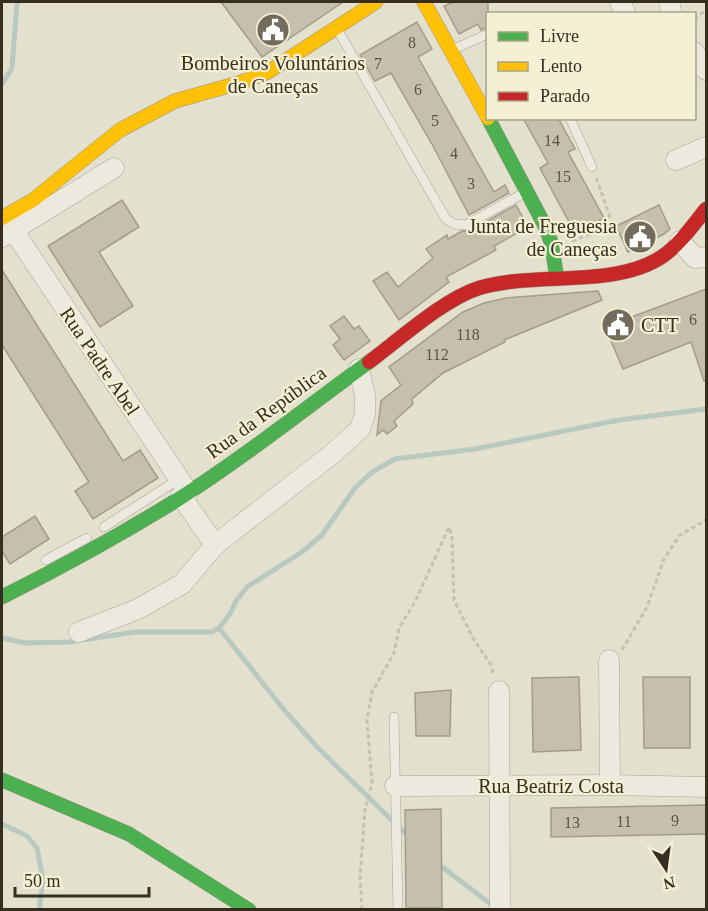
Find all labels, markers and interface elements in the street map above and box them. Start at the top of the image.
public building icon: Bombeiros Voluntários de Caneças [255,12,291,48]
legend [486,12,696,120]
text: Livre [540,26,579,46]
house number: 8 [408,34,416,51]
place label: Bombeiros Voluntários de Caneças [181,52,365,98]
house number: 7 [374,55,382,72]
text: Lento [540,56,582,76]
house number: 6 [414,81,422,98]
text: Parado [540,86,590,106]
house number: 5 [431,112,439,129]
house number: 14 [544,132,560,149]
house number: 4 [450,145,458,162]
house number: 15 [555,168,571,185]
house number: 3 [467,175,475,192]
place label: Junta de Freguesia de Caneças [468,215,617,261]
public building icon: Junta de Freguesia de Caneças [622,219,658,255]
street label: Rua Padre Abel [56,303,144,420]
public building icon: CTT [600,307,636,343]
house number: 6 [689,311,697,328]
place label: CTT [641,314,679,336]
house number: 118 [456,326,480,343]
house number: 112 [425,346,449,363]
street label: Rua da República [202,361,331,463]
street label: Rua Beatriz Costa [478,775,624,797]
house number: 9 [671,812,679,829]
house number: 11 [616,813,632,830]
house number: 13 [564,814,580,831]
north arrow [636,839,696,899]
scale bar [15,860,148,898]
text: 50 m [24,871,61,891]
text: N [661,874,677,893]

